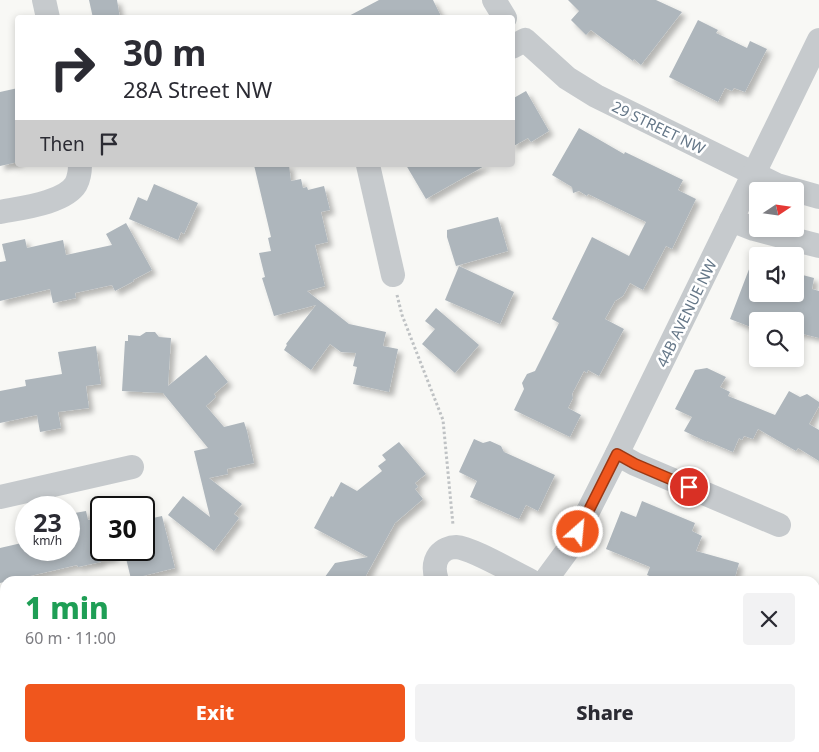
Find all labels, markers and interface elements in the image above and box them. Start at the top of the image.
text: 30 m [123,29,206,76]
icon: right [40,35,105,100]
text: 28A Street NW [123,74,272,104]
street label: 29 STREET NW [609,96,709,158]
icon: arrive [95,130,123,158]
text: Then [40,131,85,157]
north arrow [749,182,804,238]
map controls [749,182,804,367]
button: sound [749,247,804,302]
street label: 44B AVENUE NW [651,256,721,370]
button: search [749,312,804,367]
pin [668,466,710,508]
icon: arrive [675,473,703,501]
speed limit sign: 30 [90,496,155,561]
text: 23 [33,505,62,539]
position arrow [551,505,603,557]
text: km/h [33,532,62,549]
text: 1 min [25,587,109,628]
button: close [743,593,795,645]
text: 60 m · 11:00 [25,627,116,649]
button: Exit [25,684,405,742]
button: Share [415,684,795,742]

